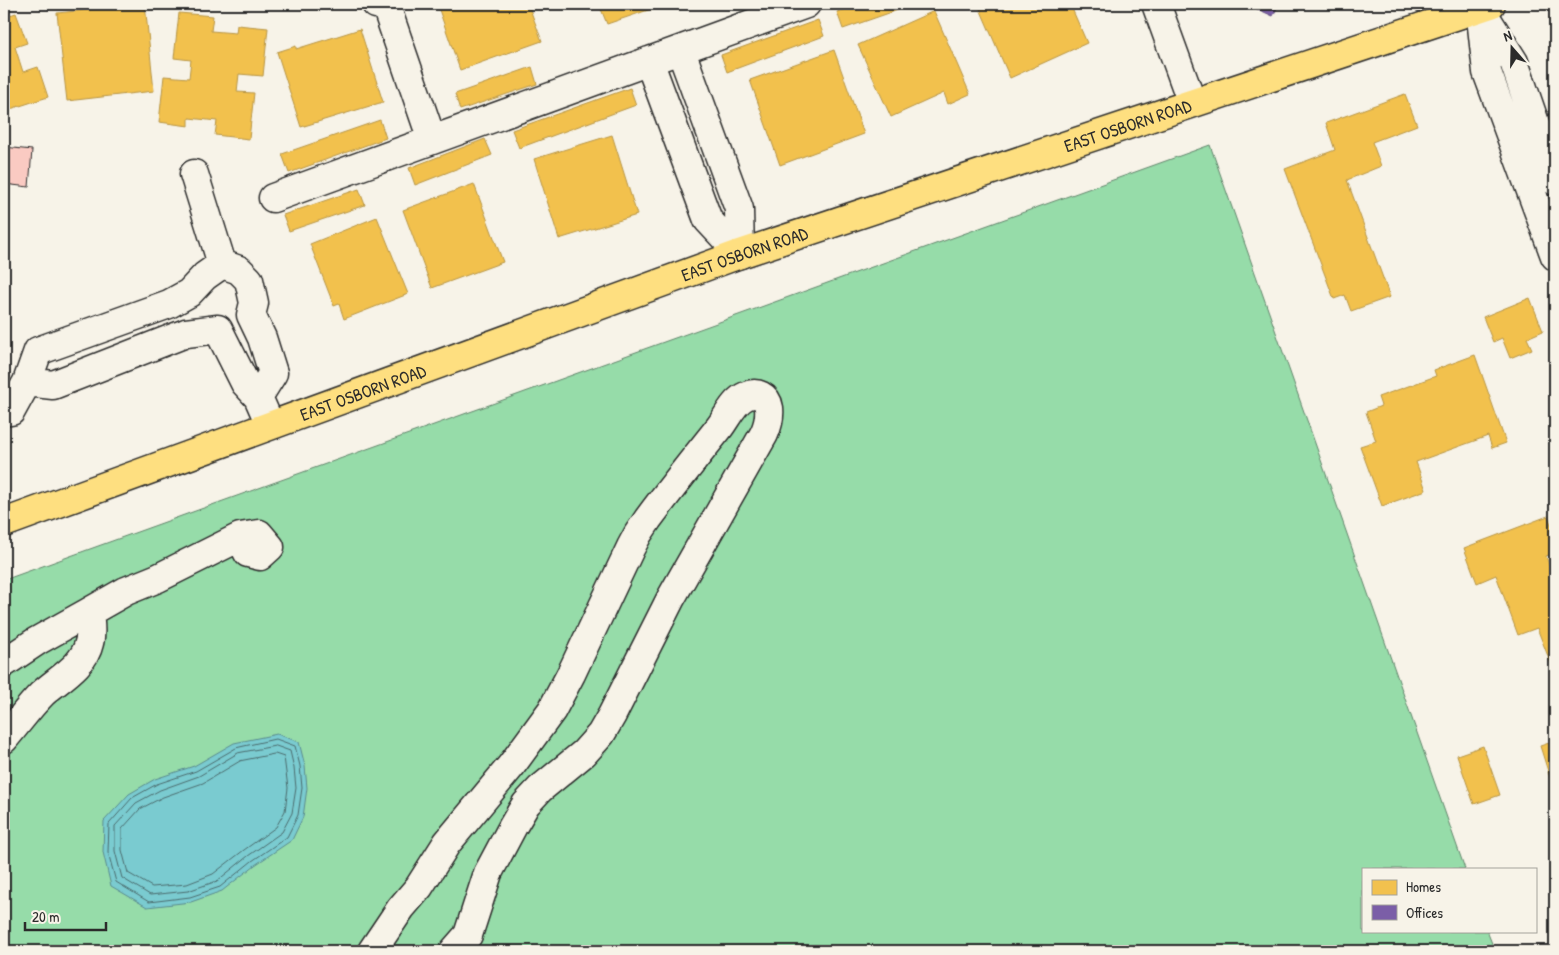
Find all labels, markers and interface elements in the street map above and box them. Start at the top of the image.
north arrow [1486,22,1536,72]
text: N [1501,25,1515,46]
street label: EAST OSBORN ROAD [1061,92,1195,158]
street label: EAST OSBORN ROAD [678,220,811,287]
street label: EAST OSBORN ROAD [296,357,430,426]
legend [1362,868,1536,932]
text: Homes [1406,876,1441,897]
scale bar [25,900,106,932]
text: Offices [1406,902,1443,923]
text: 20 m [32,906,59,927]

